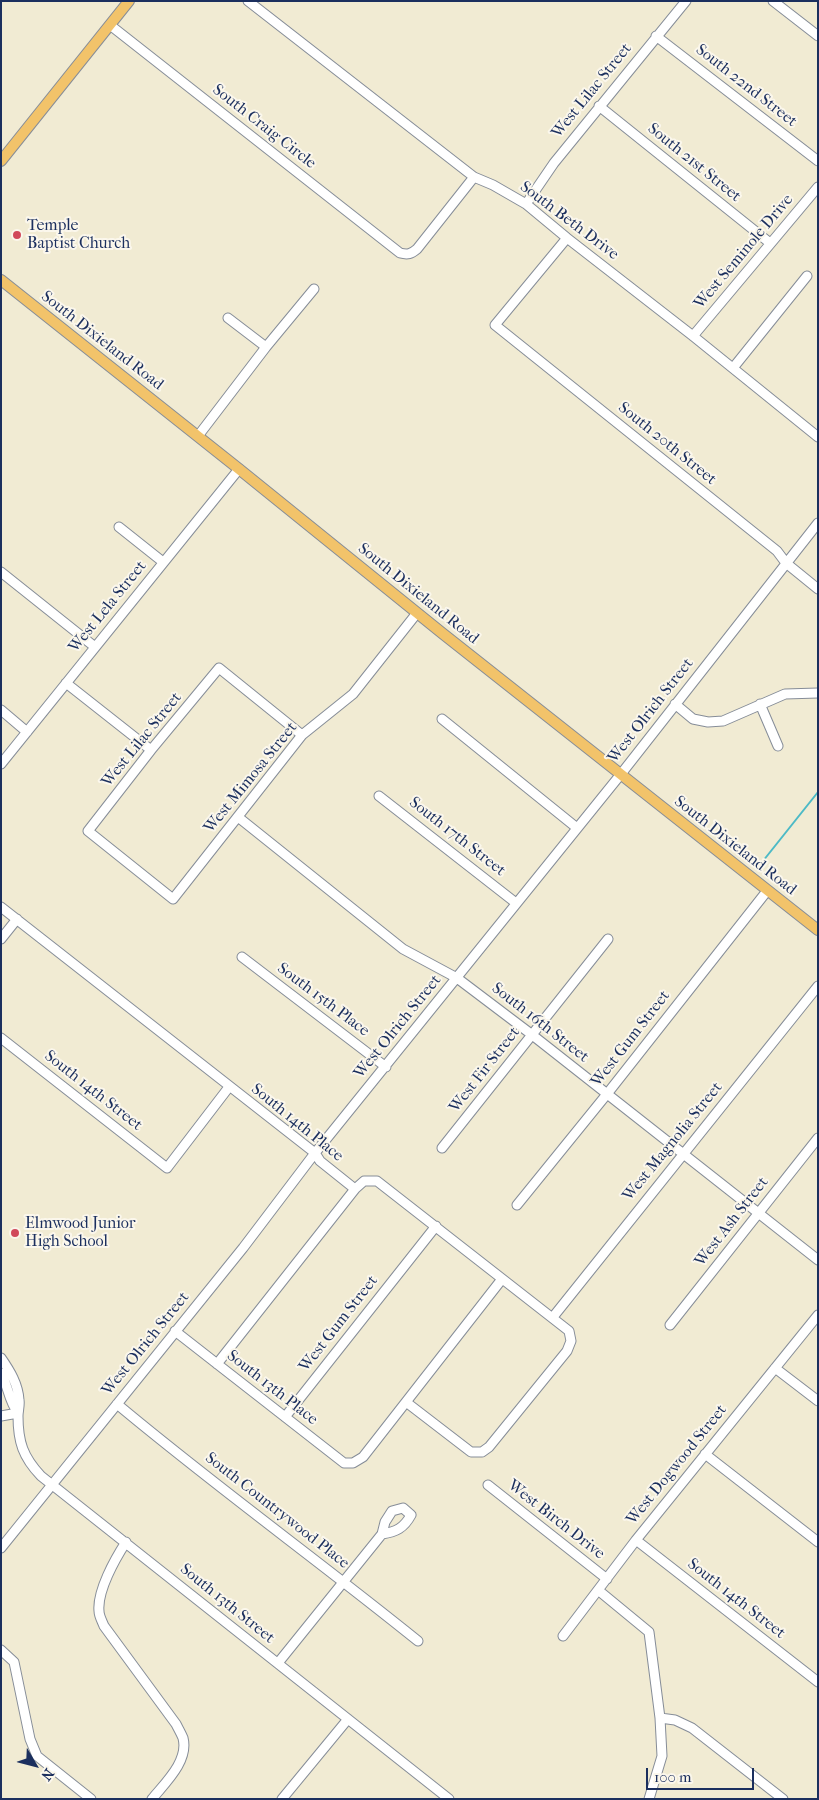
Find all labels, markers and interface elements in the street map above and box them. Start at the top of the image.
street label: West Lilac Street [548,40,636,142]
street label: South 22nd Street [691,40,801,132]
street label: South Craig Circle [208,81,320,173]
street label: South 21st Street [643,119,745,207]
street label: South Beth Drive [516,178,622,264]
street label: West Seminole Drive [690,191,798,313]
place label: Temple Baptist Church [27,216,130,254]
marker: Temple Baptist Church [11,229,23,241]
street label: South Dixieland Road [37,287,167,395]
street label: South 20th Street [614,399,720,489]
street label: South Dixieland Road [354,539,482,649]
street label: West Lela Street [65,557,151,657]
street label: West Olrich Street [604,655,698,767]
street label: West Lilac Street [98,689,186,791]
street label: West Mimosa Street [200,719,302,837]
street label: South Dixieland Road [670,792,800,900]
street label: South 17th Street [405,793,509,881]
street label: South 15th Place [273,959,373,1041]
street label: West Olrich Street [350,971,446,1083]
street label: South 16th Street [488,979,592,1067]
street label: West Gum Street [587,987,675,1091]
street label: West Fir Street [446,1023,524,1117]
street label: South 14th Street [40,1047,146,1135]
street label: West Magnolia Street [619,1079,727,1205]
street label: South 14th Place [247,1080,347,1166]
street label: West Ash Street [691,1173,773,1271]
place label: Elmwood Junior High School [25,1214,136,1252]
marker: Elmwood Junior High School [9,1227,21,1239]
street label: West Gum Street [295,1272,383,1376]
street label: West Olrich Street [98,1288,194,1400]
street label: South 13th Place [223,1347,321,1429]
street label: West Dogwood Street [623,1401,731,1529]
street label: South Countrywood Place [201,1449,353,1573]
street label: West Birch Drive [504,1476,608,1564]
street label: South 14th Street [683,1555,789,1643]
street label: South 13th Street [176,1560,278,1648]
north arrow [10,1740,60,1790]
scale bar [649,1758,756,1790]
text: N [37,1765,57,1784]
text: 100 m [654,1768,692,1786]

